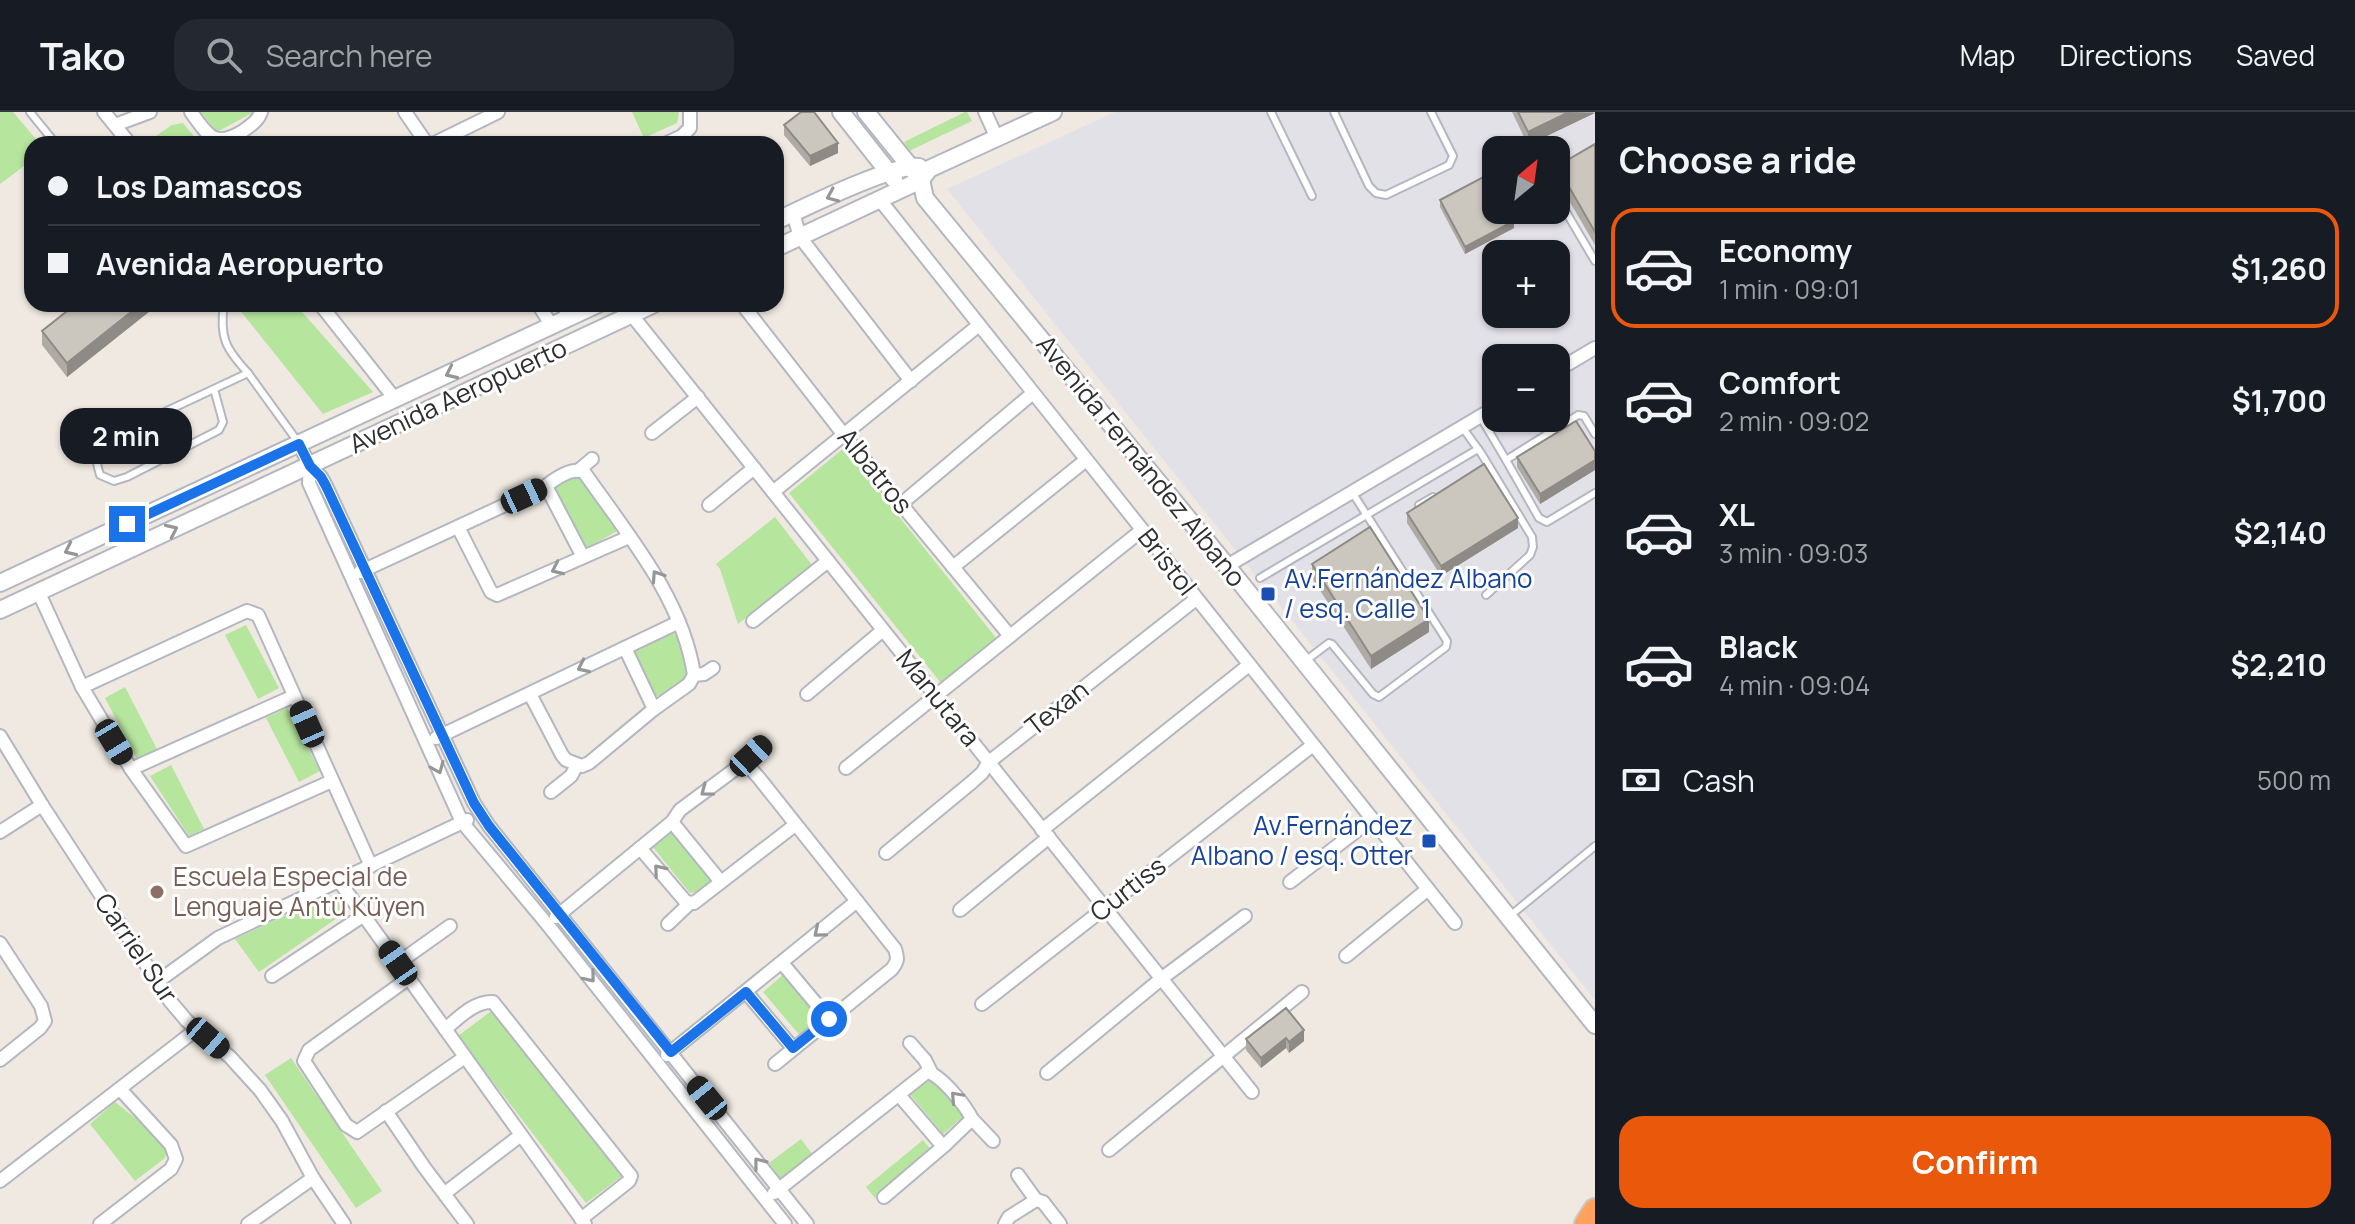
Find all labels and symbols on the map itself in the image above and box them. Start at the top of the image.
north arrow [1482,136,1570,224]
one-way arrow [826,186,840,202]
street label: Avenida Fernández Albano [1029,327,1255,594]
street label: Avenida Aeropuerto [343,329,572,461]
one-way arrow [445,363,459,379]
callout: 2 min [61,408,193,464]
street label: Albatros [830,420,921,521]
car [497,475,551,517]
route end [109,506,145,542]
street label: Bristol [1130,520,1205,603]
one-way arrow [164,524,179,540]
one-way arrow [64,540,79,556]
one-way arrow [551,559,566,575]
place label: Av.Fernández Albano / esq. Calle 1 [1284,560,1532,626]
one-way arrow [652,571,667,585]
marker: Av.Fernández Albano / esq. Calle 1 [1259,585,1277,603]
street label: Manutara [888,641,989,754]
one-way arrow [576,657,591,673]
street label: Texan [1017,671,1096,743]
car [286,697,328,751]
car [91,715,137,769]
car [725,731,777,781]
one-way arrow [428,760,444,774]
one-way arrow [700,781,715,795]
place label: Av.Fernández Albano / esq. Otter [1191,807,1413,873]
marker: Av.Fernández Albano / esq. Otter [1420,832,1438,850]
street label: Curtiss [1082,847,1173,929]
place label: Escuela Especial de Lenguaje Antü Küyen [173,858,425,924]
one-way arrow [654,865,669,879]
marker: Escuela Especial de Lenguaje Antü Küyen [148,883,166,901]
street label: Carriel Sur [87,885,187,1009]
one-way arrow [814,922,829,937]
car [374,936,422,990]
one-way arrow [580,968,594,983]
route start [811,1001,847,1037]
car [182,1013,234,1063]
car [683,1072,731,1124]
one-way arrow [951,1091,965,1106]
one-way arrow [754,1157,768,1172]

